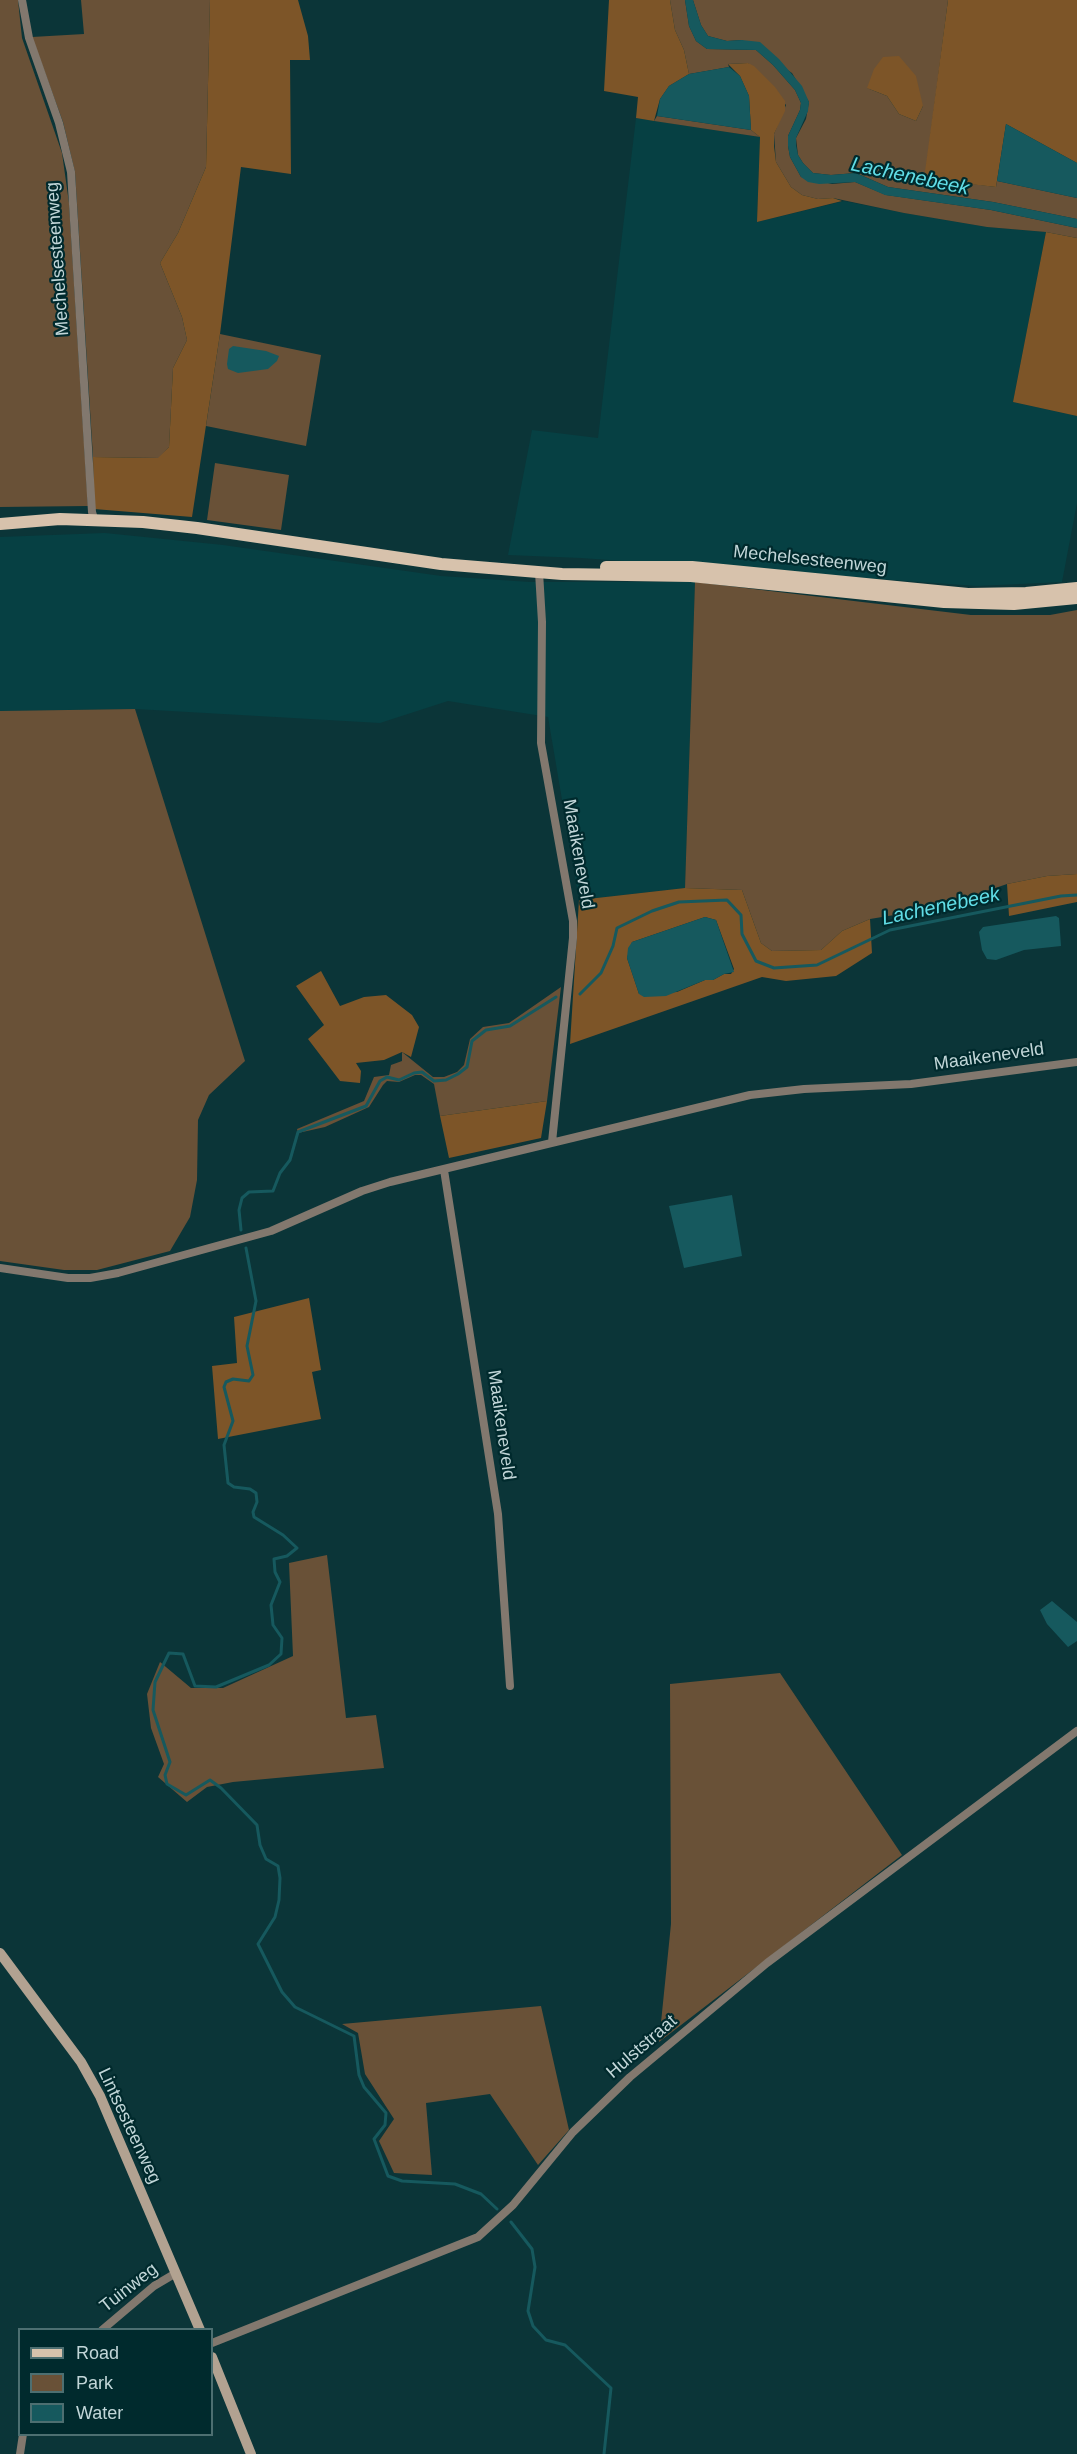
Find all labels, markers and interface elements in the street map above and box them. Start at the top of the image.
water label: Lachenebeek [849,153,971,201]
street label: Mechelsesteenweg [42,181,74,337]
street label: Mechelsesteenweg [732,541,888,579]
street label: Maaikeneveld [558,797,598,911]
water label: Lachenebeek [880,883,1002,931]
street label: Maaikeneveld [933,1039,1045,1075]
street label: Maaikeneveld [483,1369,519,1481]
street label: Hulststraat [602,2011,682,2083]
street label: Lintsesteenweg [93,2065,165,2187]
street label: Tuinweg [96,2259,162,2317]
legend [18,2328,213,2436]
text: Road [76,2343,119,2363]
text: Park [76,2373,113,2393]
text: Water [76,2403,123,2423]

